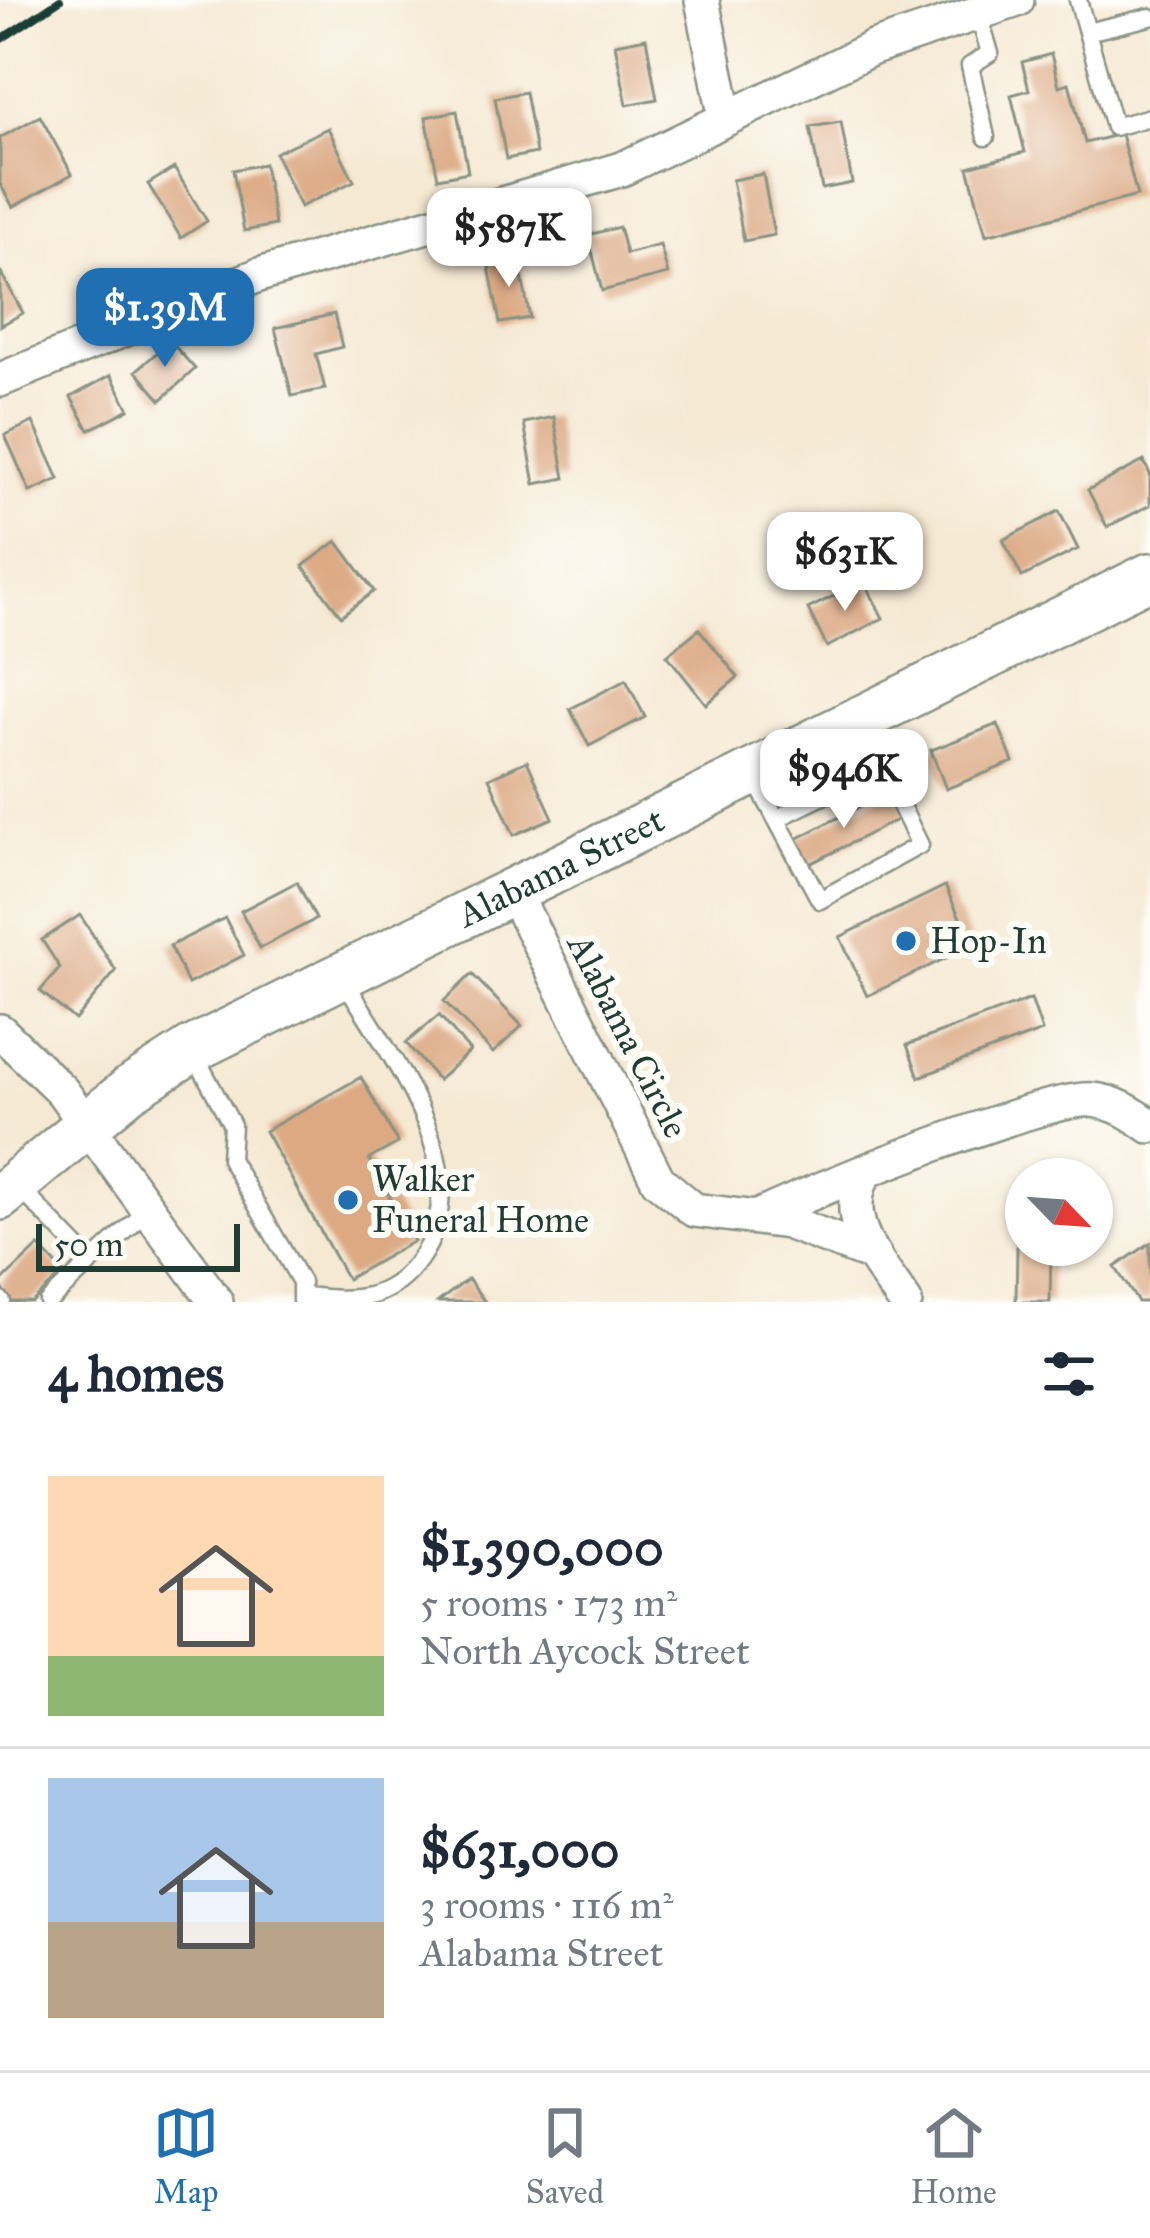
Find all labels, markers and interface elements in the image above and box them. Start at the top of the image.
pin: $587K [425,188,593,290]
text: $587K [454,203,564,251]
pin: $1.39M [67,268,263,370]
text: $1.39M [103,283,227,331]
pin: $631K [761,512,929,614]
text: $631K [794,527,896,575]
pin: $946K [760,729,928,831]
text: $946K [787,744,901,792]
street label: Alabama Street [449,798,672,938]
place label: Hop-In [930,919,1047,963]
street label: Alabama Circle [557,925,698,1145]
marker: Hop-In [893,928,919,954]
place label: Walker Funeral Home [372,1157,589,1242]
north arrow [1005,1158,1113,1266]
map controls [1005,1158,1113,1266]
marker: Walker Funeral Home [335,1187,361,1213]
scale bar [36,1218,240,1271]
text: 50 m [54,1225,123,1265]
icon: filters [1036,1341,1102,1407]
text: 4 homes [48,1343,224,1405]
text: $1,390,000 [420,1517,664,1579]
icon: home [144,1524,288,1668]
text: 5 rooms · 173 m² [420,1579,677,1627]
text: North Aycock Street [420,1627,750,1675]
text: $631,000 [420,1819,620,1881]
icon: home [144,1826,288,1970]
text: 3 rooms · 116 m² [420,1881,674,1929]
text: Alabama Street [420,1929,663,1977]
tab: Map [153,2100,219,2212]
tab: Saved [526,2100,604,2212]
tab: Home [910,2100,997,2212]

